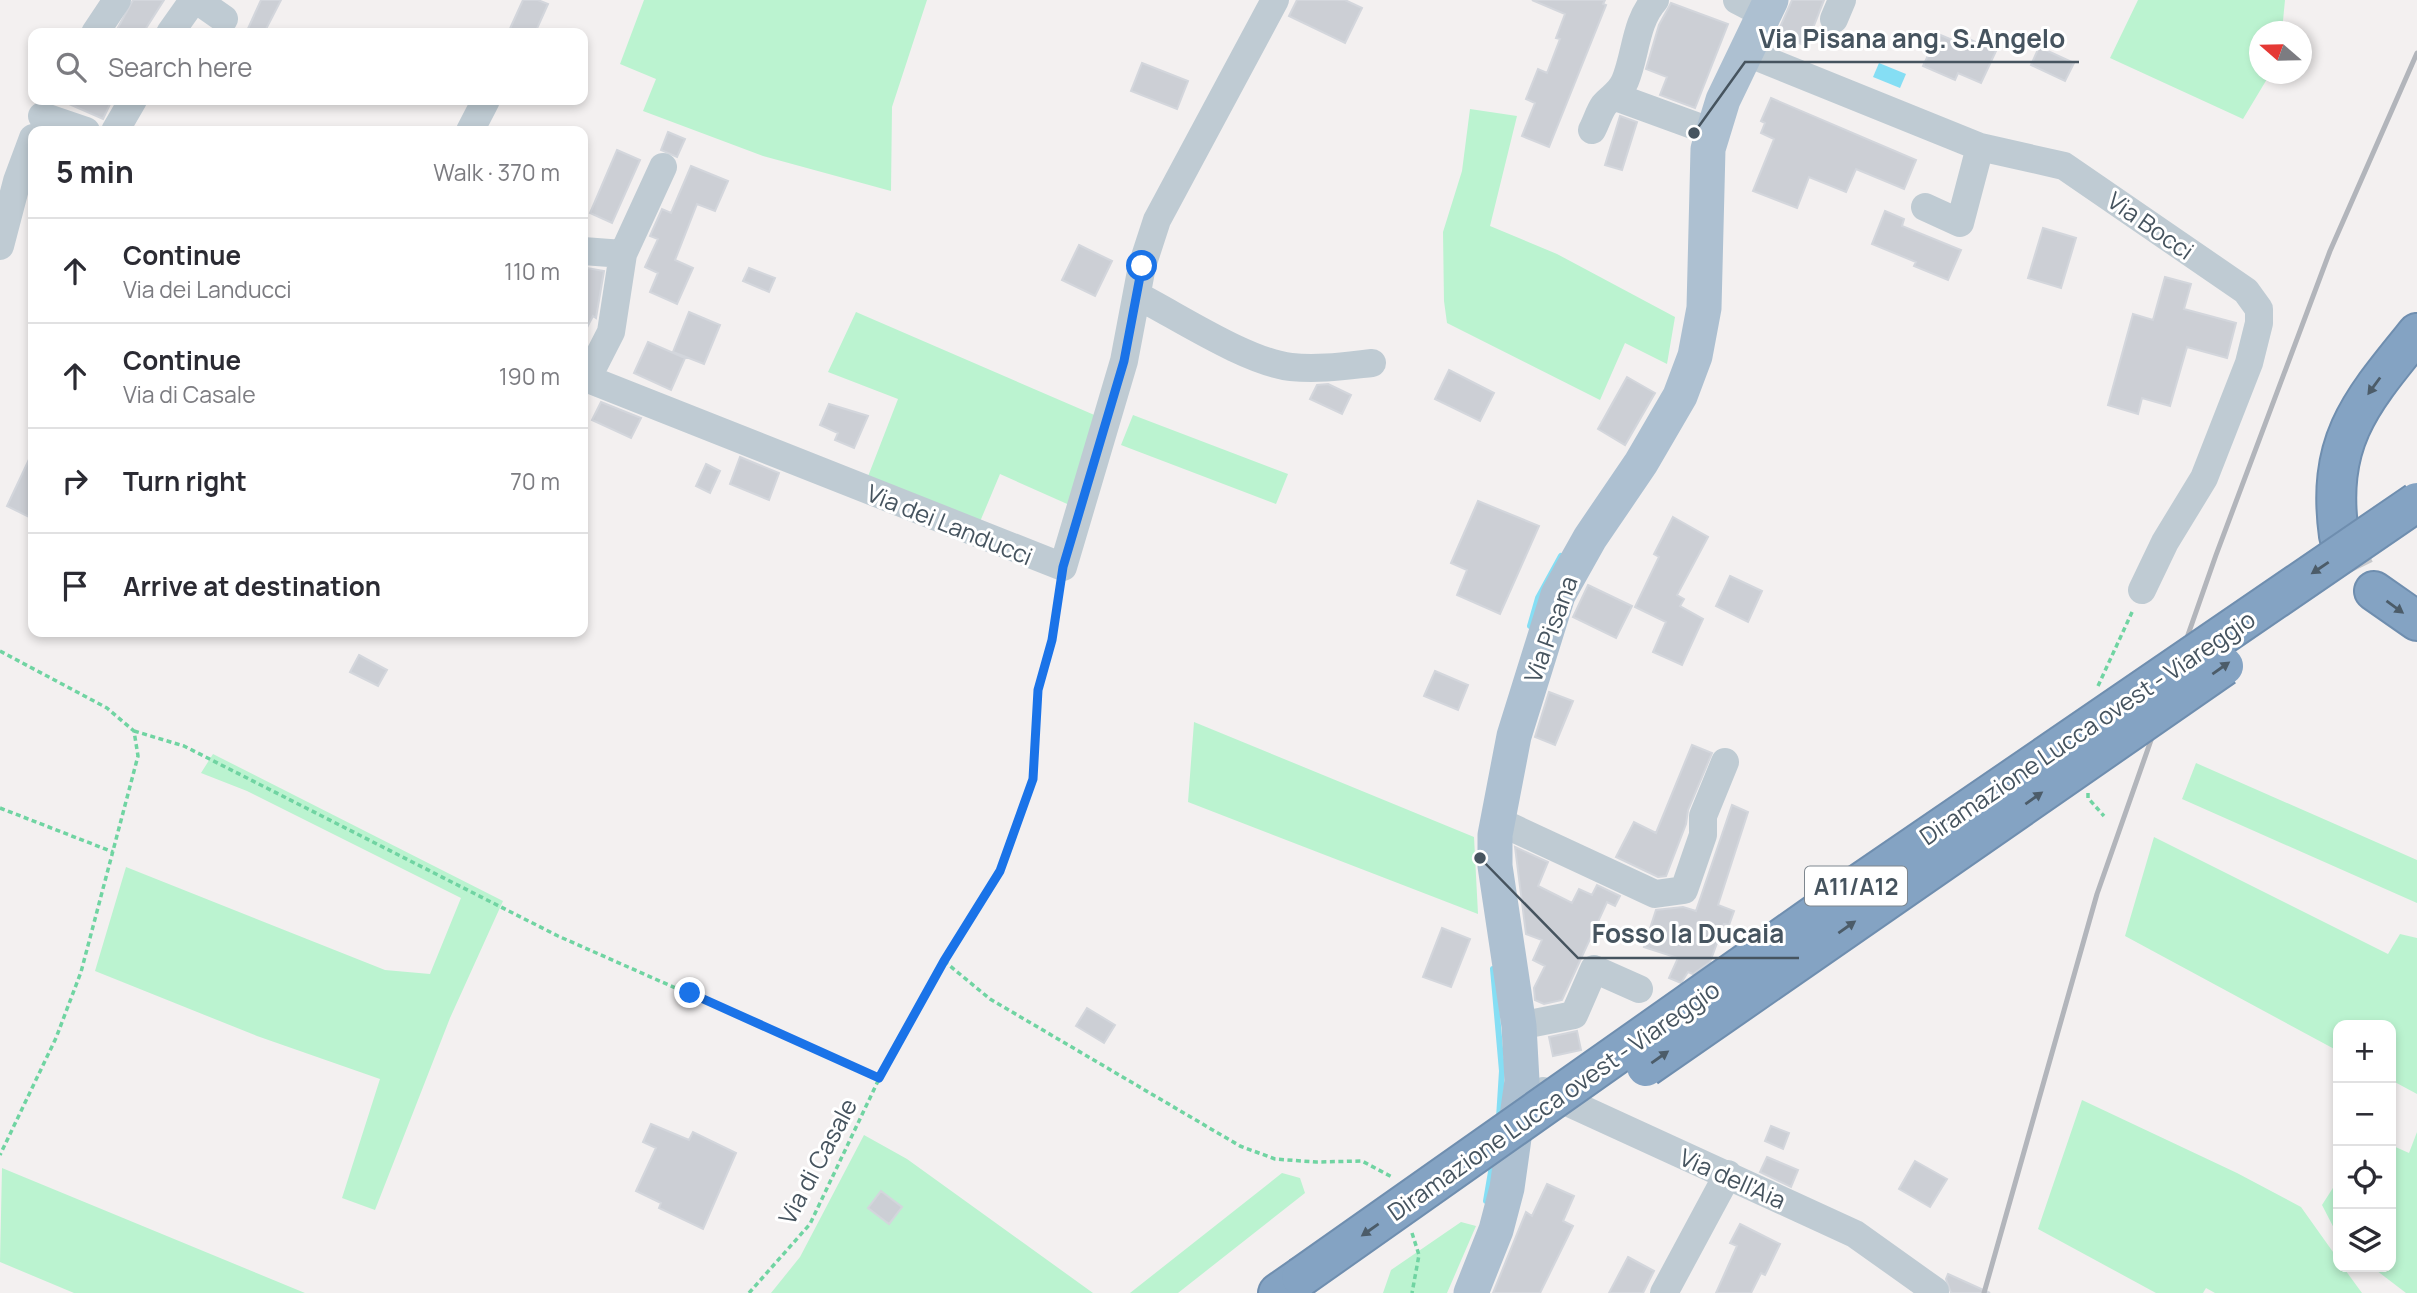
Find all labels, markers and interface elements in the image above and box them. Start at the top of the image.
callout: Via Pisana ang. S.Angelo [1745,15,2079,62]
text: Via Pisana ang. S.Angelo [1759,20,2065,56]
north arrow [2249,21,2312,84]
search box [28,28,588,105]
icon: search [52,48,90,86]
text: Search here [108,49,253,85]
text: 5 min [56,151,134,192]
text: Walk · 370 m [433,156,560,188]
street label: Via Bocci [2101,183,2201,267]
text: Continue [123,237,241,273]
route start [1126,250,1157,281]
icon: ahead [56,252,94,290]
text: 110 m [504,255,560,287]
text: Via dei Landucci [123,273,292,305]
text: Continue [123,342,241,378]
icon: ahead [56,357,94,395]
text: 190 m [499,360,560,392]
one-way arrow [2368,377,2382,395]
text: Via di Casale [123,378,256,410]
icon: right [56,462,94,500]
text: Turn right [123,463,247,499]
text: 70 m [510,465,560,497]
street label: Via dei Landucci [862,476,1038,572]
one-way arrow [2311,561,2329,575]
icon: arrive [56,567,94,605]
text: Arrive at destination [123,568,381,604]
street label: Via Pisana [1515,571,1585,687]
one-way arrow [2385,600,2404,614]
street label: Diramazione Lucca ovest - Viareggio [1913,602,2261,852]
one-way arrow [2212,661,2230,675]
one-way arrow [2025,791,2043,805]
road number: A11/A12 [1805,866,1907,906]
callout: Fosso la Ducaia [1578,911,1799,958]
text: Fosso la Ducaia [1592,915,1784,951]
one-way arrow [1838,920,1856,934]
street label: Diramazione Lucca ovest - Viareggio [1380,972,1726,1228]
route end [674,977,705,1008]
map controls [2333,1020,2396,1272]
button: + [2333,1020,2396,1083]
one-way arrow [1651,1050,1669,1064]
button: − [2333,1083,2396,1146]
street label: Via di Casale [770,1092,864,1230]
street label: Via dell'Aia [1675,1140,1791,1216]
button: locate [2333,1146,2396,1209]
button: layers [2333,1209,2396,1272]
one-way arrow [1360,1223,1379,1236]

